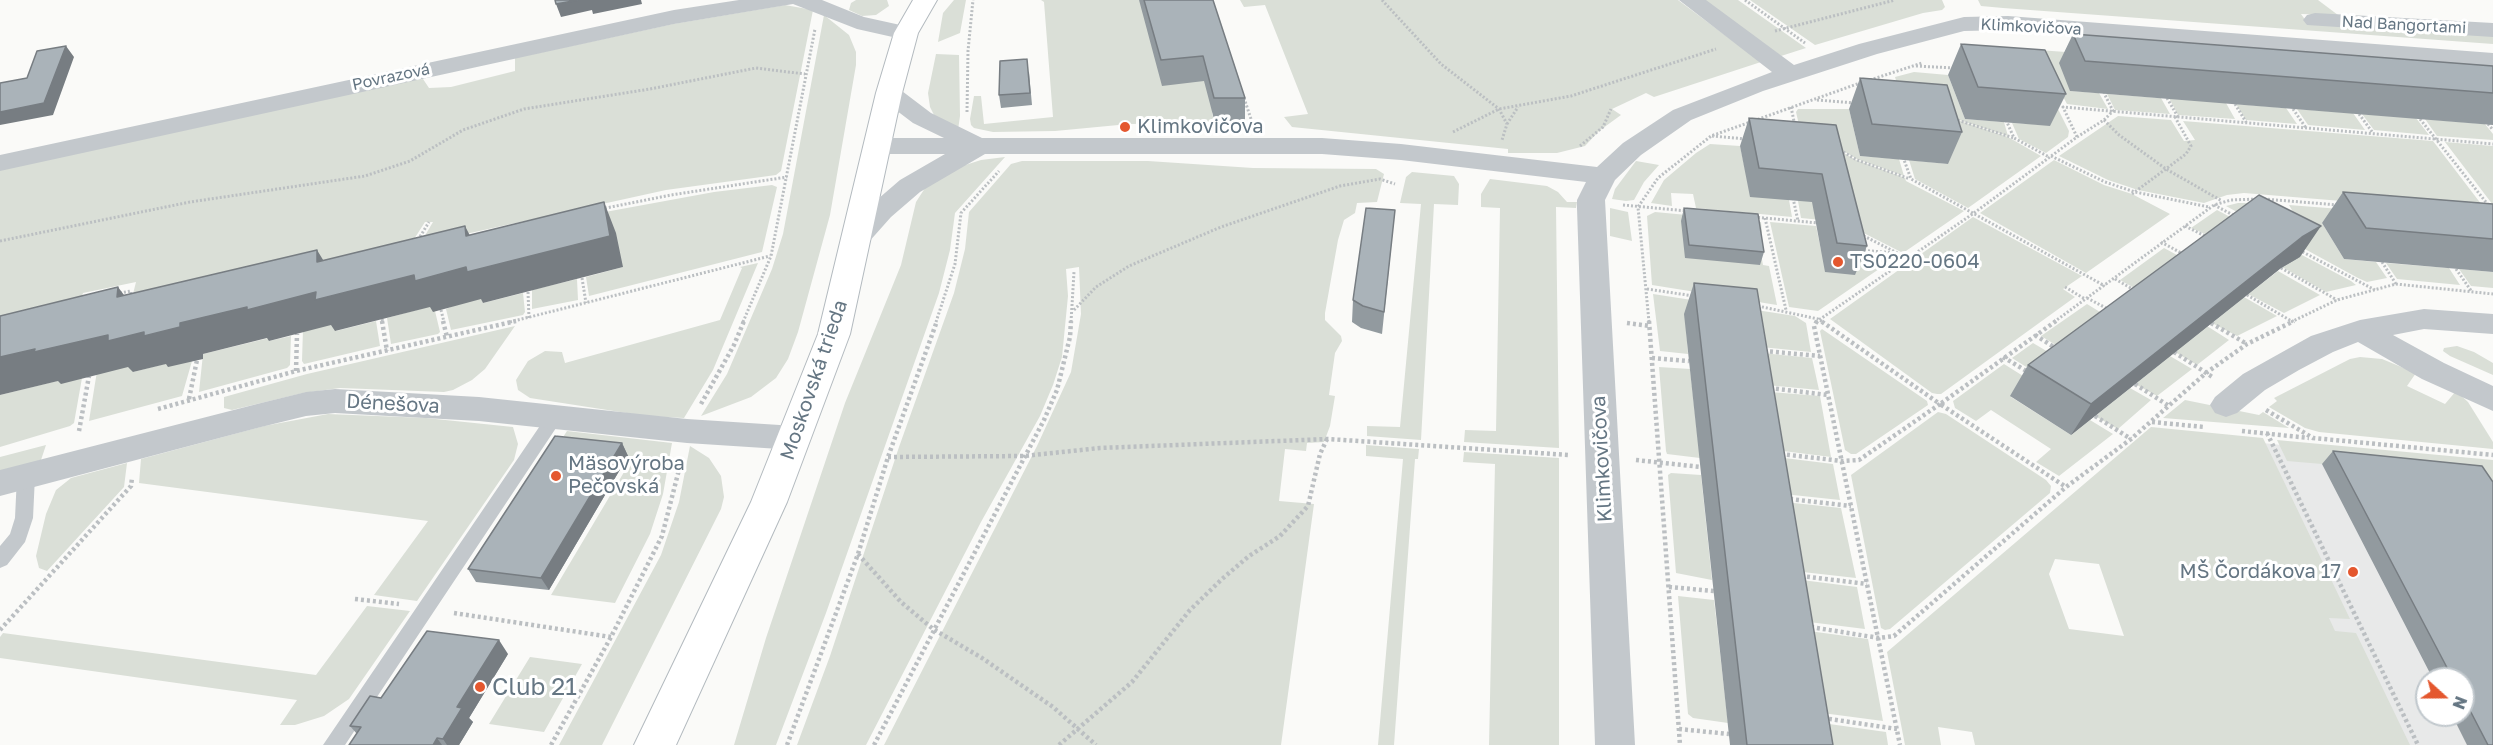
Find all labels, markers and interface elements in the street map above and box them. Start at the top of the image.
street label: Nad Bangortami [2341,12,2467,38]
street label: Klimkovičova [1980,15,2082,39]
street label: Povrazová [351,59,431,95]
place label: Klimkovičova [1137,115,1264,139]
marker: Klimkovičova [1118,120,1132,134]
place label: TS0220-0604 [1850,250,1980,274]
marker: TS0220-0604 [1831,255,1845,269]
street label: Moskovská trieda [775,297,853,463]
street label: Dénešova [346,390,440,418]
street label: Klimkovičova [1587,395,1617,523]
place label: Mäsovýroba Pečovská [568,452,685,499]
marker: Mäsovýroba Pečovská [549,469,563,483]
place label: MŠ Čordákova 17 [2180,560,2341,584]
marker: MŠ Čordákova 17 [2346,565,2360,579]
north arrow [2415,667,2475,727]
place label: Club 21 [492,673,577,701]
marker: Club 21 [473,680,487,694]
text: N [2448,693,2471,712]

